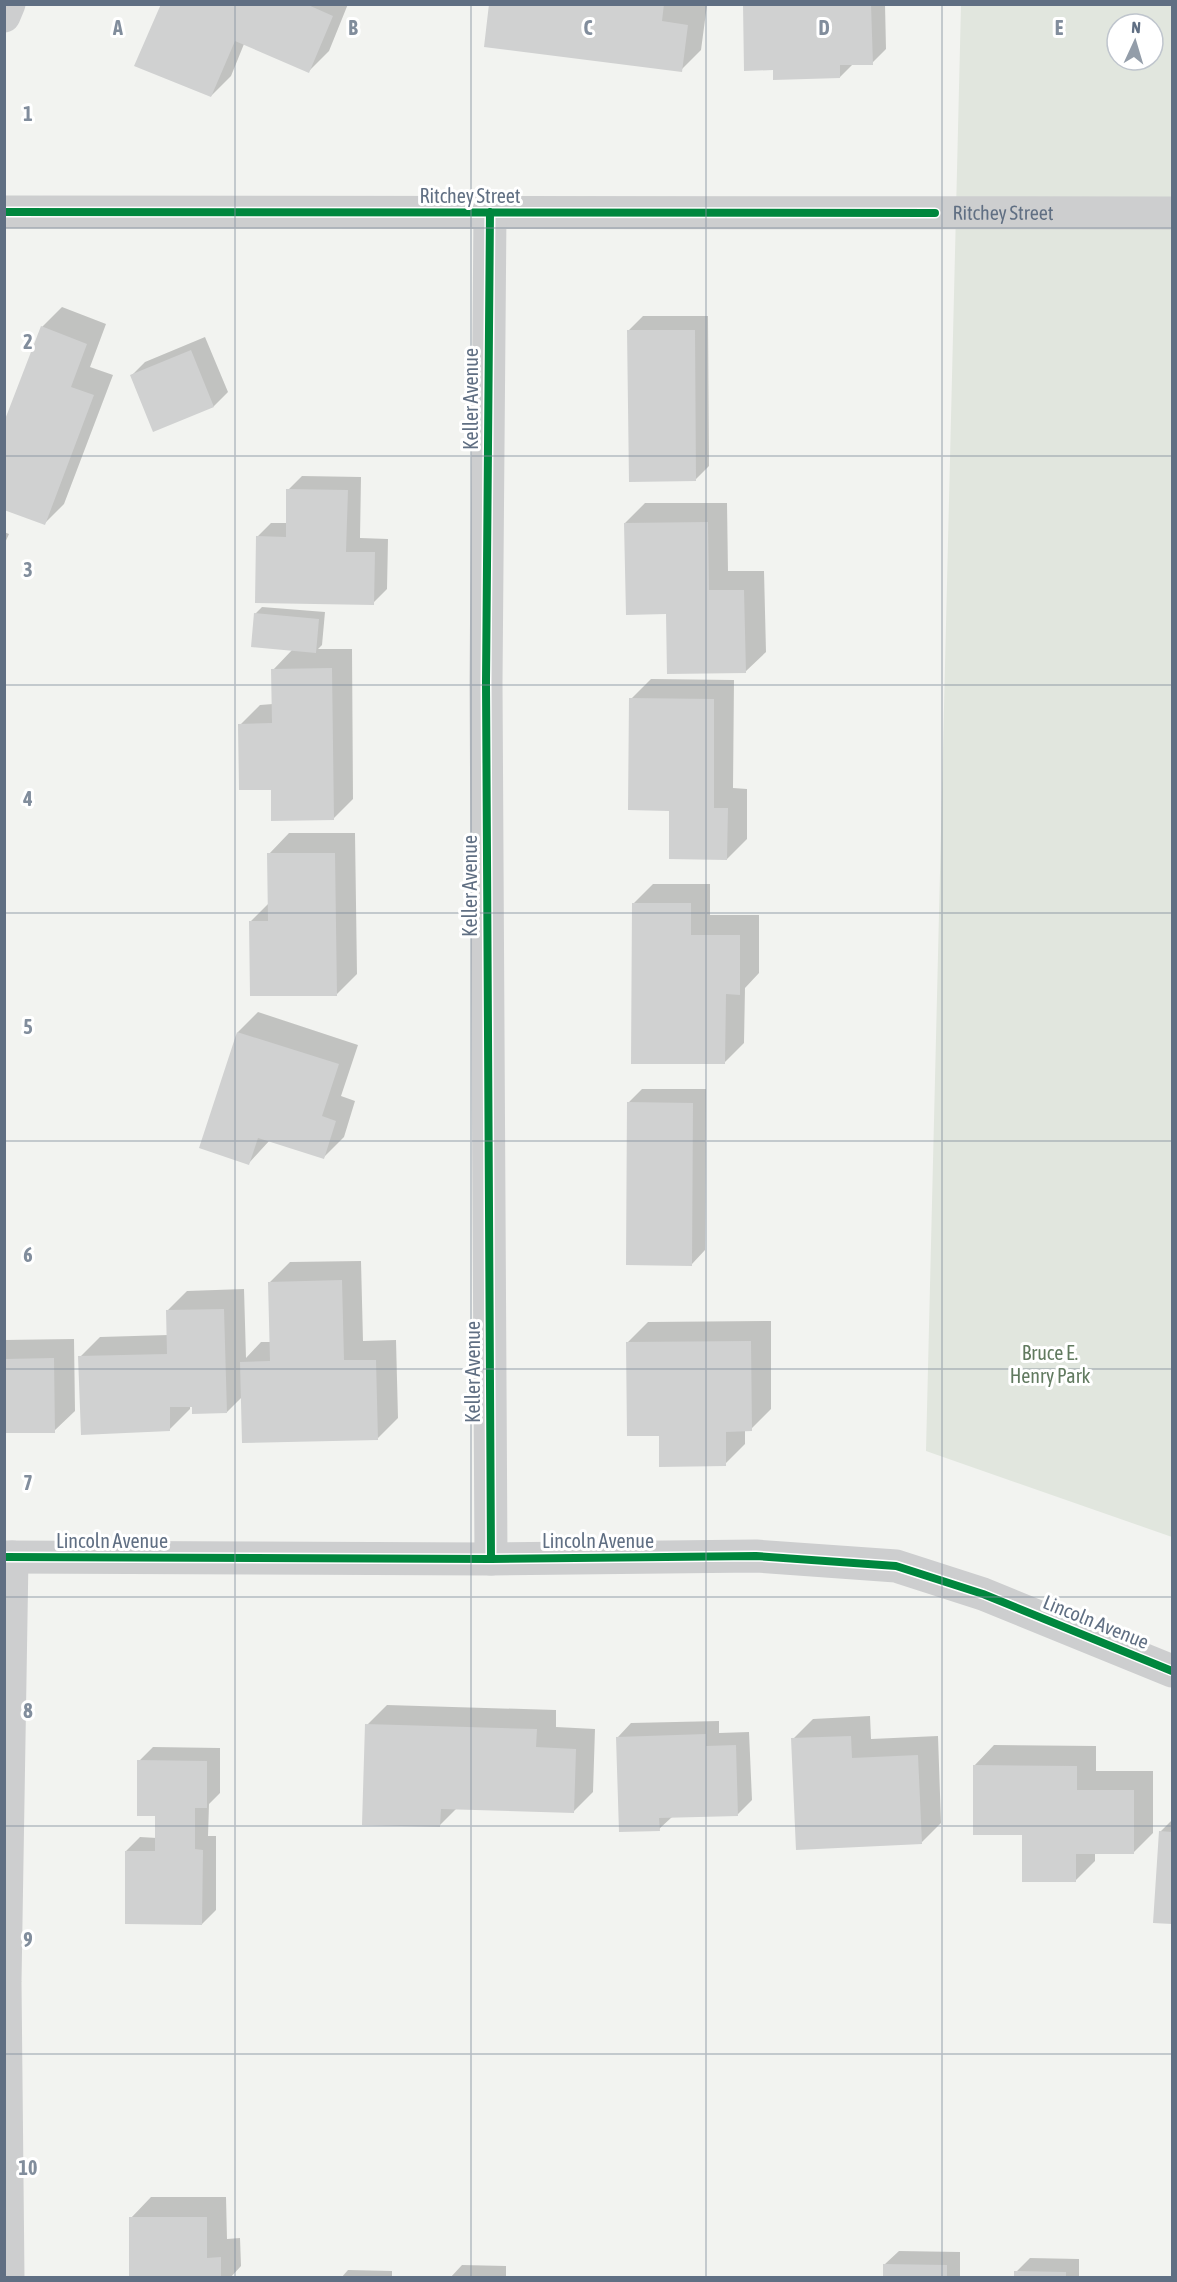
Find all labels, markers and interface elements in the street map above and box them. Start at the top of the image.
north arrow [1105,12,1165,72]
text: A [112,16,123,39]
text: B [348,16,358,39]
text: C [584,16,593,39]
text: D [818,16,830,39]
text: E [1055,16,1064,39]
text: N [1131,18,1141,36]
text: 1 [23,102,33,125]
street label: Ritchey Street [420,184,521,207]
street label: Ritchey Street [952,201,1054,224]
text: 2 [23,330,33,353]
street label: Keller Avenue [459,348,482,450]
text: 3 [23,558,33,581]
text: 4 [22,787,33,810]
street label: Keller Avenue [458,835,481,937]
text: 5 [23,1015,33,1038]
text: 6 [23,1243,33,1266]
street label: Keller Avenue [461,1321,484,1423]
park label: Bruce E. Henry Park [1010,1341,1091,1387]
text: 7 [23,1471,33,1494]
street label: Lincoln Avenue [56,1529,168,1552]
street label: Lincoln Avenue [542,1529,654,1552]
street label: Lincoln Avenue [1040,1590,1152,1653]
text: 8 [23,1699,33,1722]
text: 9 [23,1928,33,1951]
text: 10 [19,2156,37,2179]

